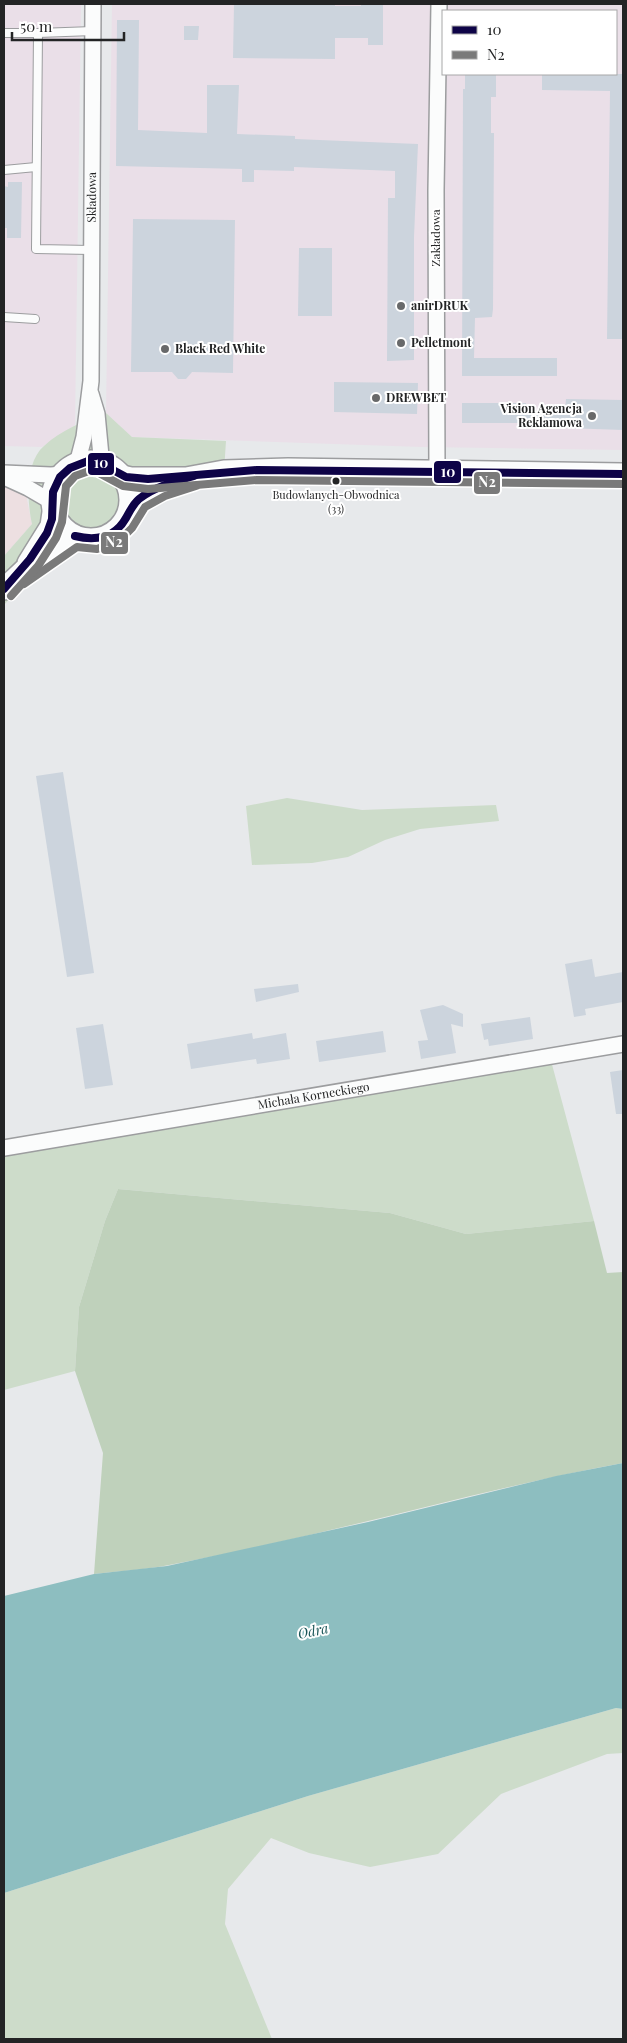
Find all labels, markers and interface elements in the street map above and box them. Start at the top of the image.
scale bar [12,10,125,42]
legend [442,10,617,75]
text: 50 m [20,16,53,36]
text: 10 [487,19,502,39]
text: N2 [487,44,505,64]
street label: Składowa [83,172,99,223]
street label: Zakładowa [427,209,443,267]
place label: anirDRUK [411,297,468,313]
marker: anirDRUK [395,300,407,312]
place label: Pelletmont [411,334,472,350]
marker: Pelletmont [395,337,407,349]
place label: Black Red White [175,340,265,356]
marker: Black Red White [159,343,171,355]
place label: DREWBET [386,389,446,405]
marker: DREWBET [370,392,382,404]
place label: Vision Agencja Reklamowa [499,400,583,430]
marker: Vision Agencja Reklamowa [586,410,598,422]
line badge: 10 [87,452,115,476]
text: 10 [94,453,108,472]
line badge: 10 [433,460,462,484]
text: 10 [441,462,455,481]
line badge: N2 [473,471,501,495]
text: N2 [478,472,496,491]
marker: Budowlanych-Obwodnica (33) [331,476,341,486]
place label: Budowlanych-Obwodnica (33) [272,487,400,516]
line badge: N2 [100,531,129,555]
text: N2 [105,532,123,551]
street label: Michała Korneckiego [256,1078,371,1112]
water label: Odra [296,1618,330,1643]

